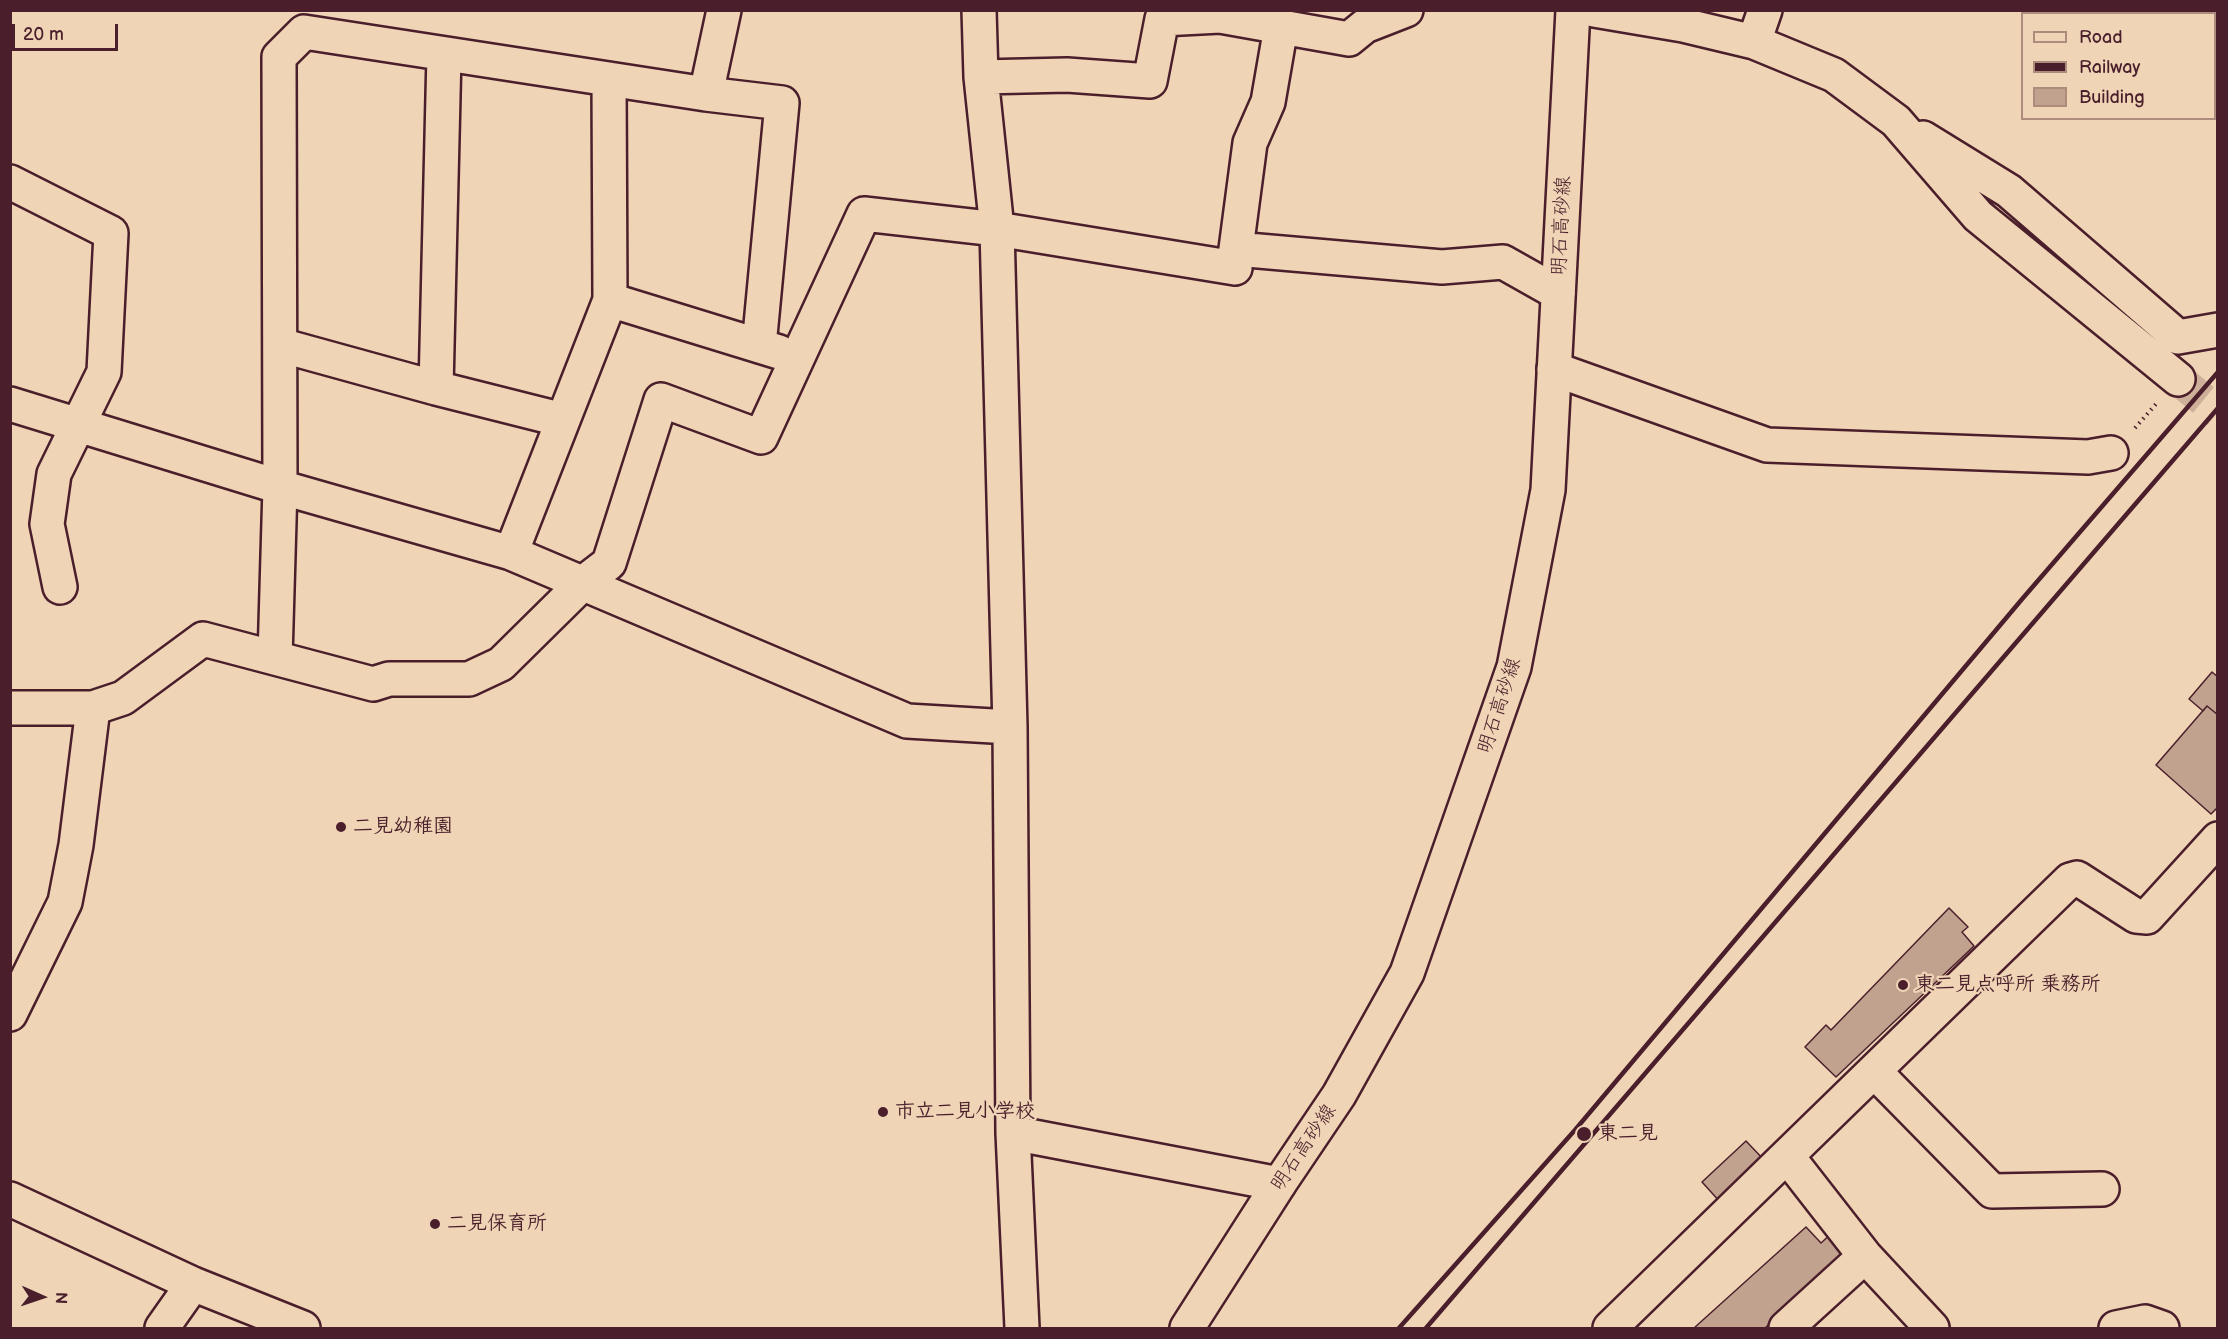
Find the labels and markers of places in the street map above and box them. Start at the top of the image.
place label: 二見幼稚園 [353,815,453,839]
marker: 二見幼稚園 [334,820,348,834]
place label: 東二見点呼所 乗務所 [1915,973,2100,997]
marker: 東二見点呼所 乗務所 [1896,978,1910,992]
place label: 市立二見小学校 [895,1100,1035,1124]
marker: 市立二見小学校 [876,1105,890,1119]
place label: 東二見 [1598,1122,1658,1146]
marker: 東二見 [1575,1125,1593,1143]
place label: 二見保育所 [447,1212,547,1236]
marker: 二見保育所 [428,1217,442,1231]

